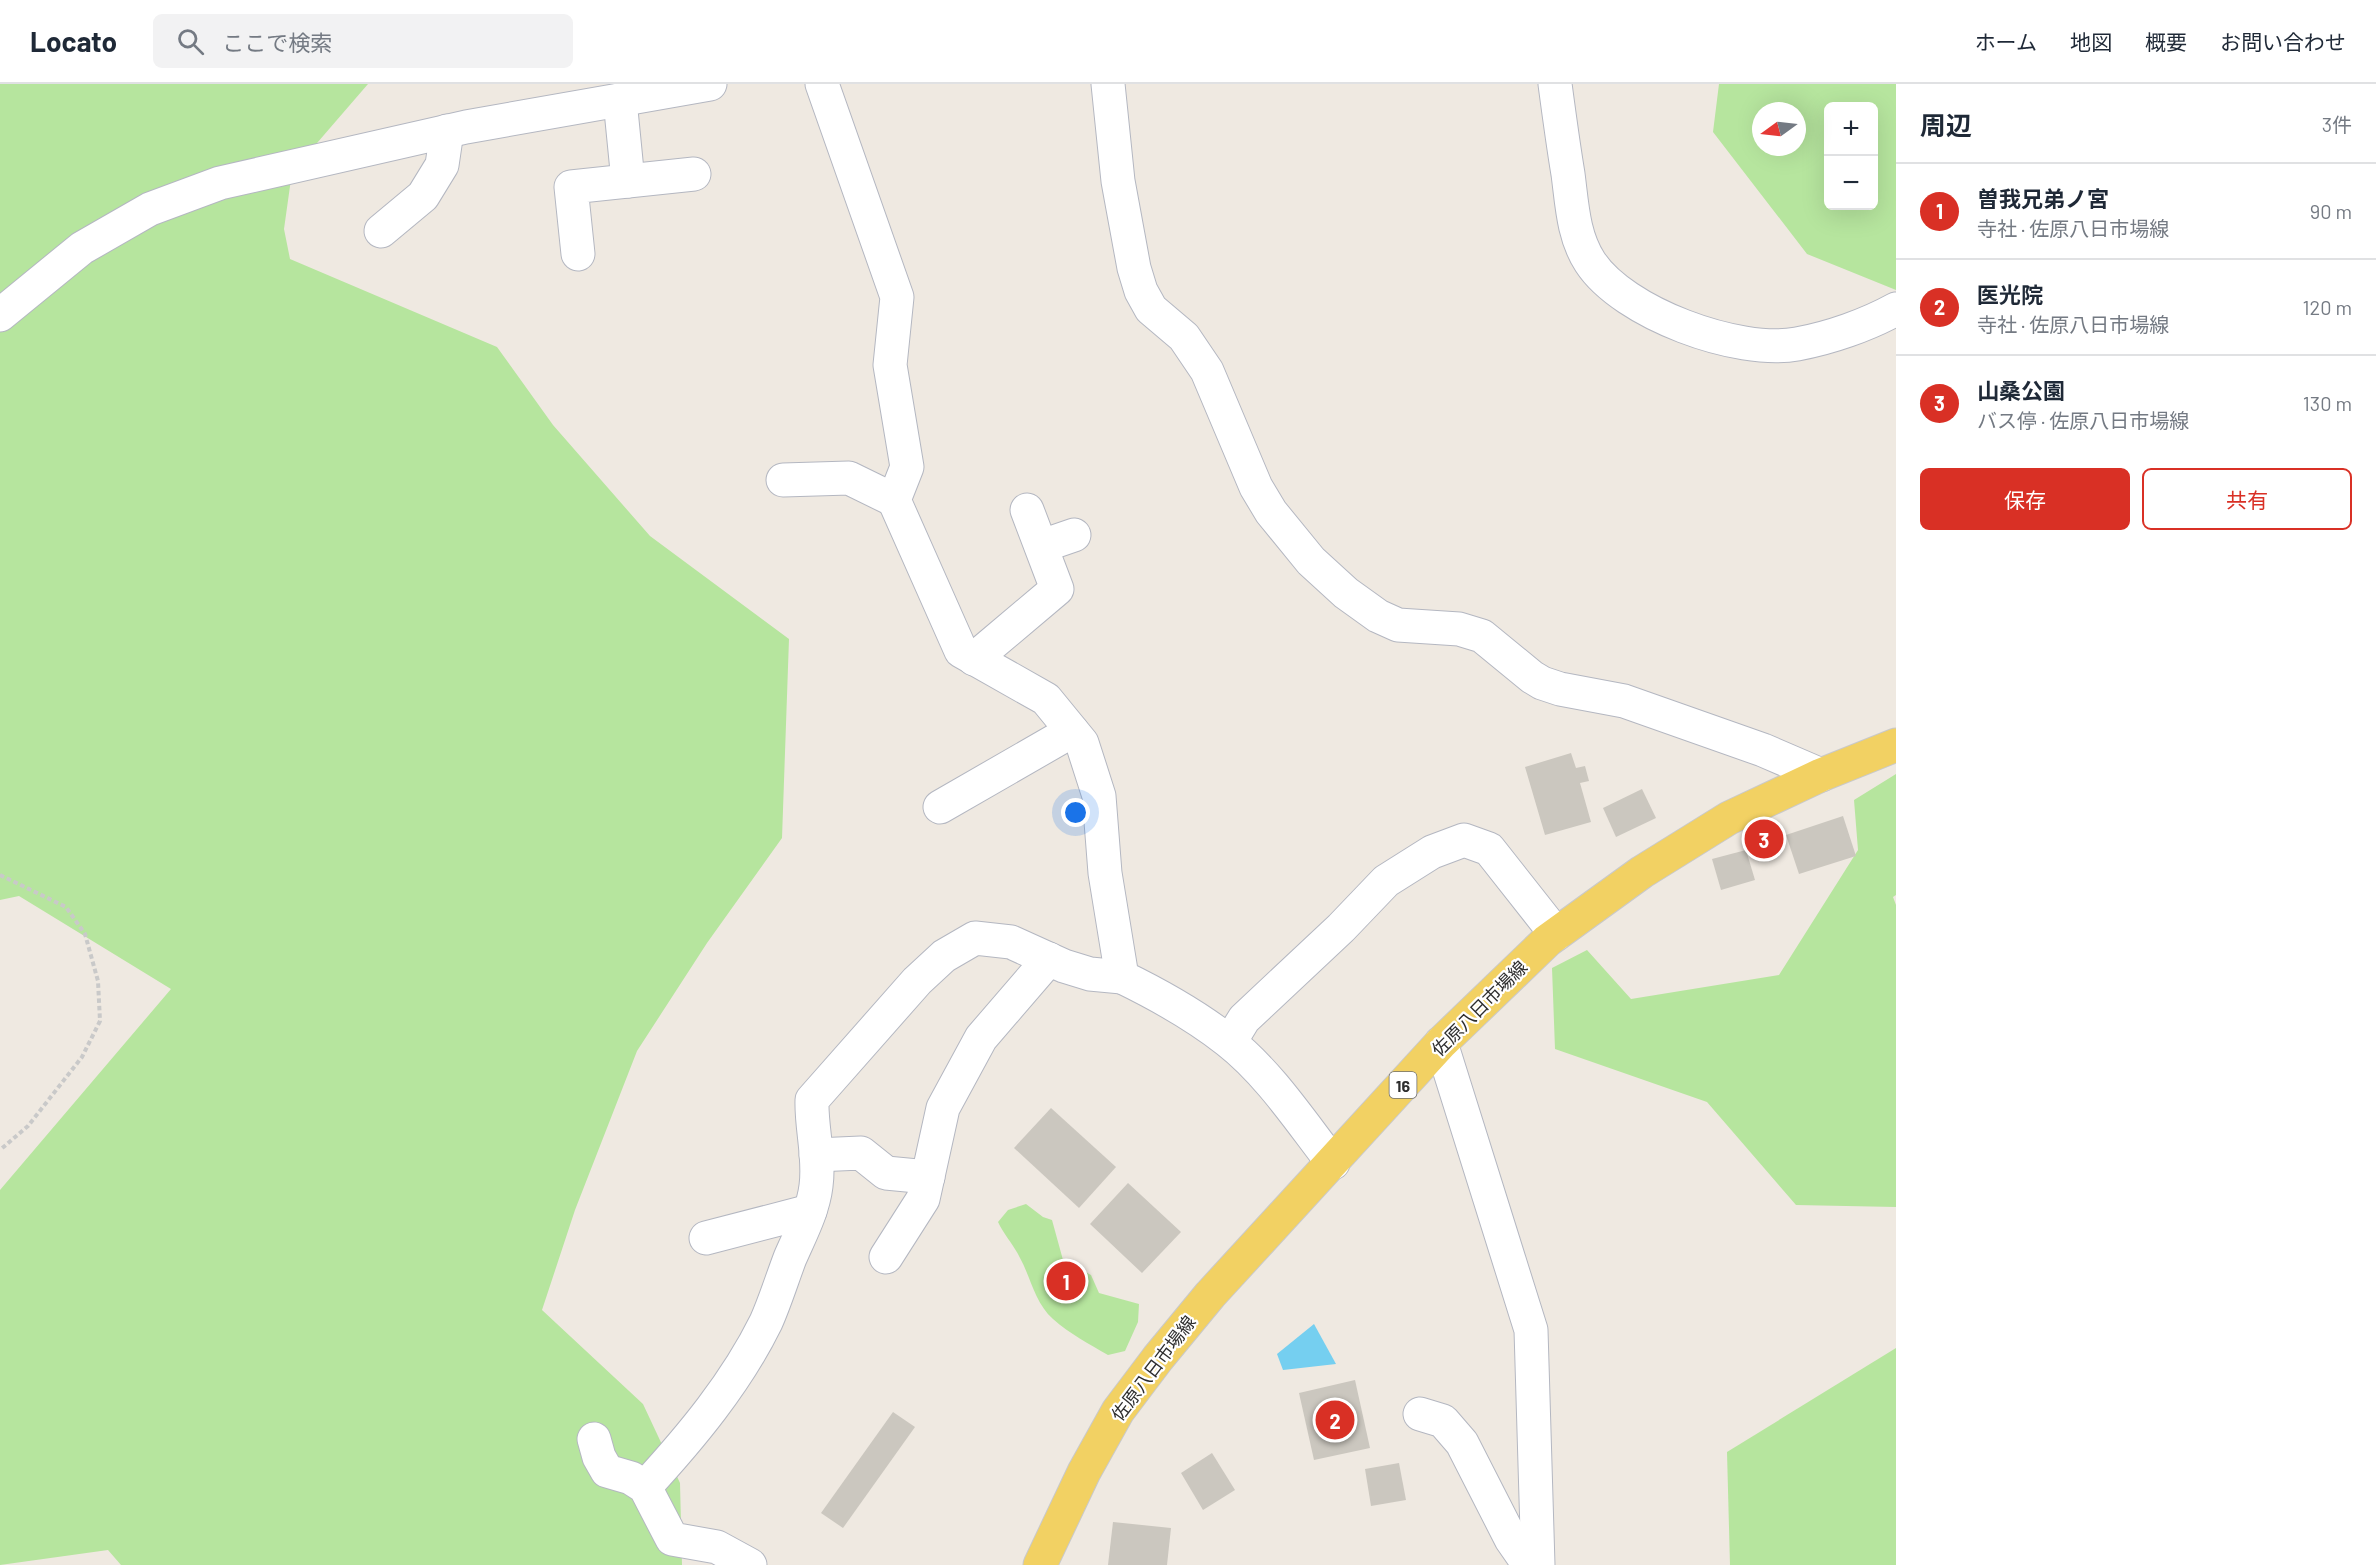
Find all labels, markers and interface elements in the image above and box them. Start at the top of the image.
search box [153,14,573,68]
text: Locato [30,24,117,58]
icon: search [174,25,207,58]
text: ここで検索 [222,29,332,55]
text: ホーム [1975,29,2037,54]
text: 地図 [2070,29,2112,54]
text: 概要 [2145,29,2187,54]
text: お問い合わせ [2220,29,2346,54]
north arrow [1752,102,1806,156]
map controls [1824,102,1878,210]
button: + [1824,102,1878,156]
text: 周辺 [1920,109,1972,140]
text: 3件 [2322,112,2352,136]
button: − [1824,156,1878,210]
text: 曽我兄弟ノ宮 [1977,185,2109,211]
text: 1 [1936,199,1943,223]
text: 90 m [2310,199,2352,223]
text: 寺社 · 佐原八日市場線 [1977,216,2169,240]
text: 医光院 [1977,281,2043,307]
text: 2 [1934,295,1945,319]
text: 120 m [2302,295,2352,319]
text: 寺社 · 佐原八日市場線 [1977,312,2169,336]
text: 山桑公園 [1977,377,2065,403]
text: 3 [1934,391,1945,415]
text: 130 m [2303,391,2352,415]
text: バス停 · 佐原八日市場線 [1977,408,2189,432]
button: 保存 [1920,468,2130,530]
button: 共有 [2142,468,2352,530]
your location [1061,798,1090,827]
pin: 3 [1744,816,1784,861]
street label: 佐原八日市場線 [1427,956,1531,1060]
road number: 16 [1390,1072,1416,1098]
pin: 1 [1046,1258,1086,1304]
street label: 佐原八日市場線 [1106,1311,1200,1425]
pin: 2 [1316,1398,1354,1442]

